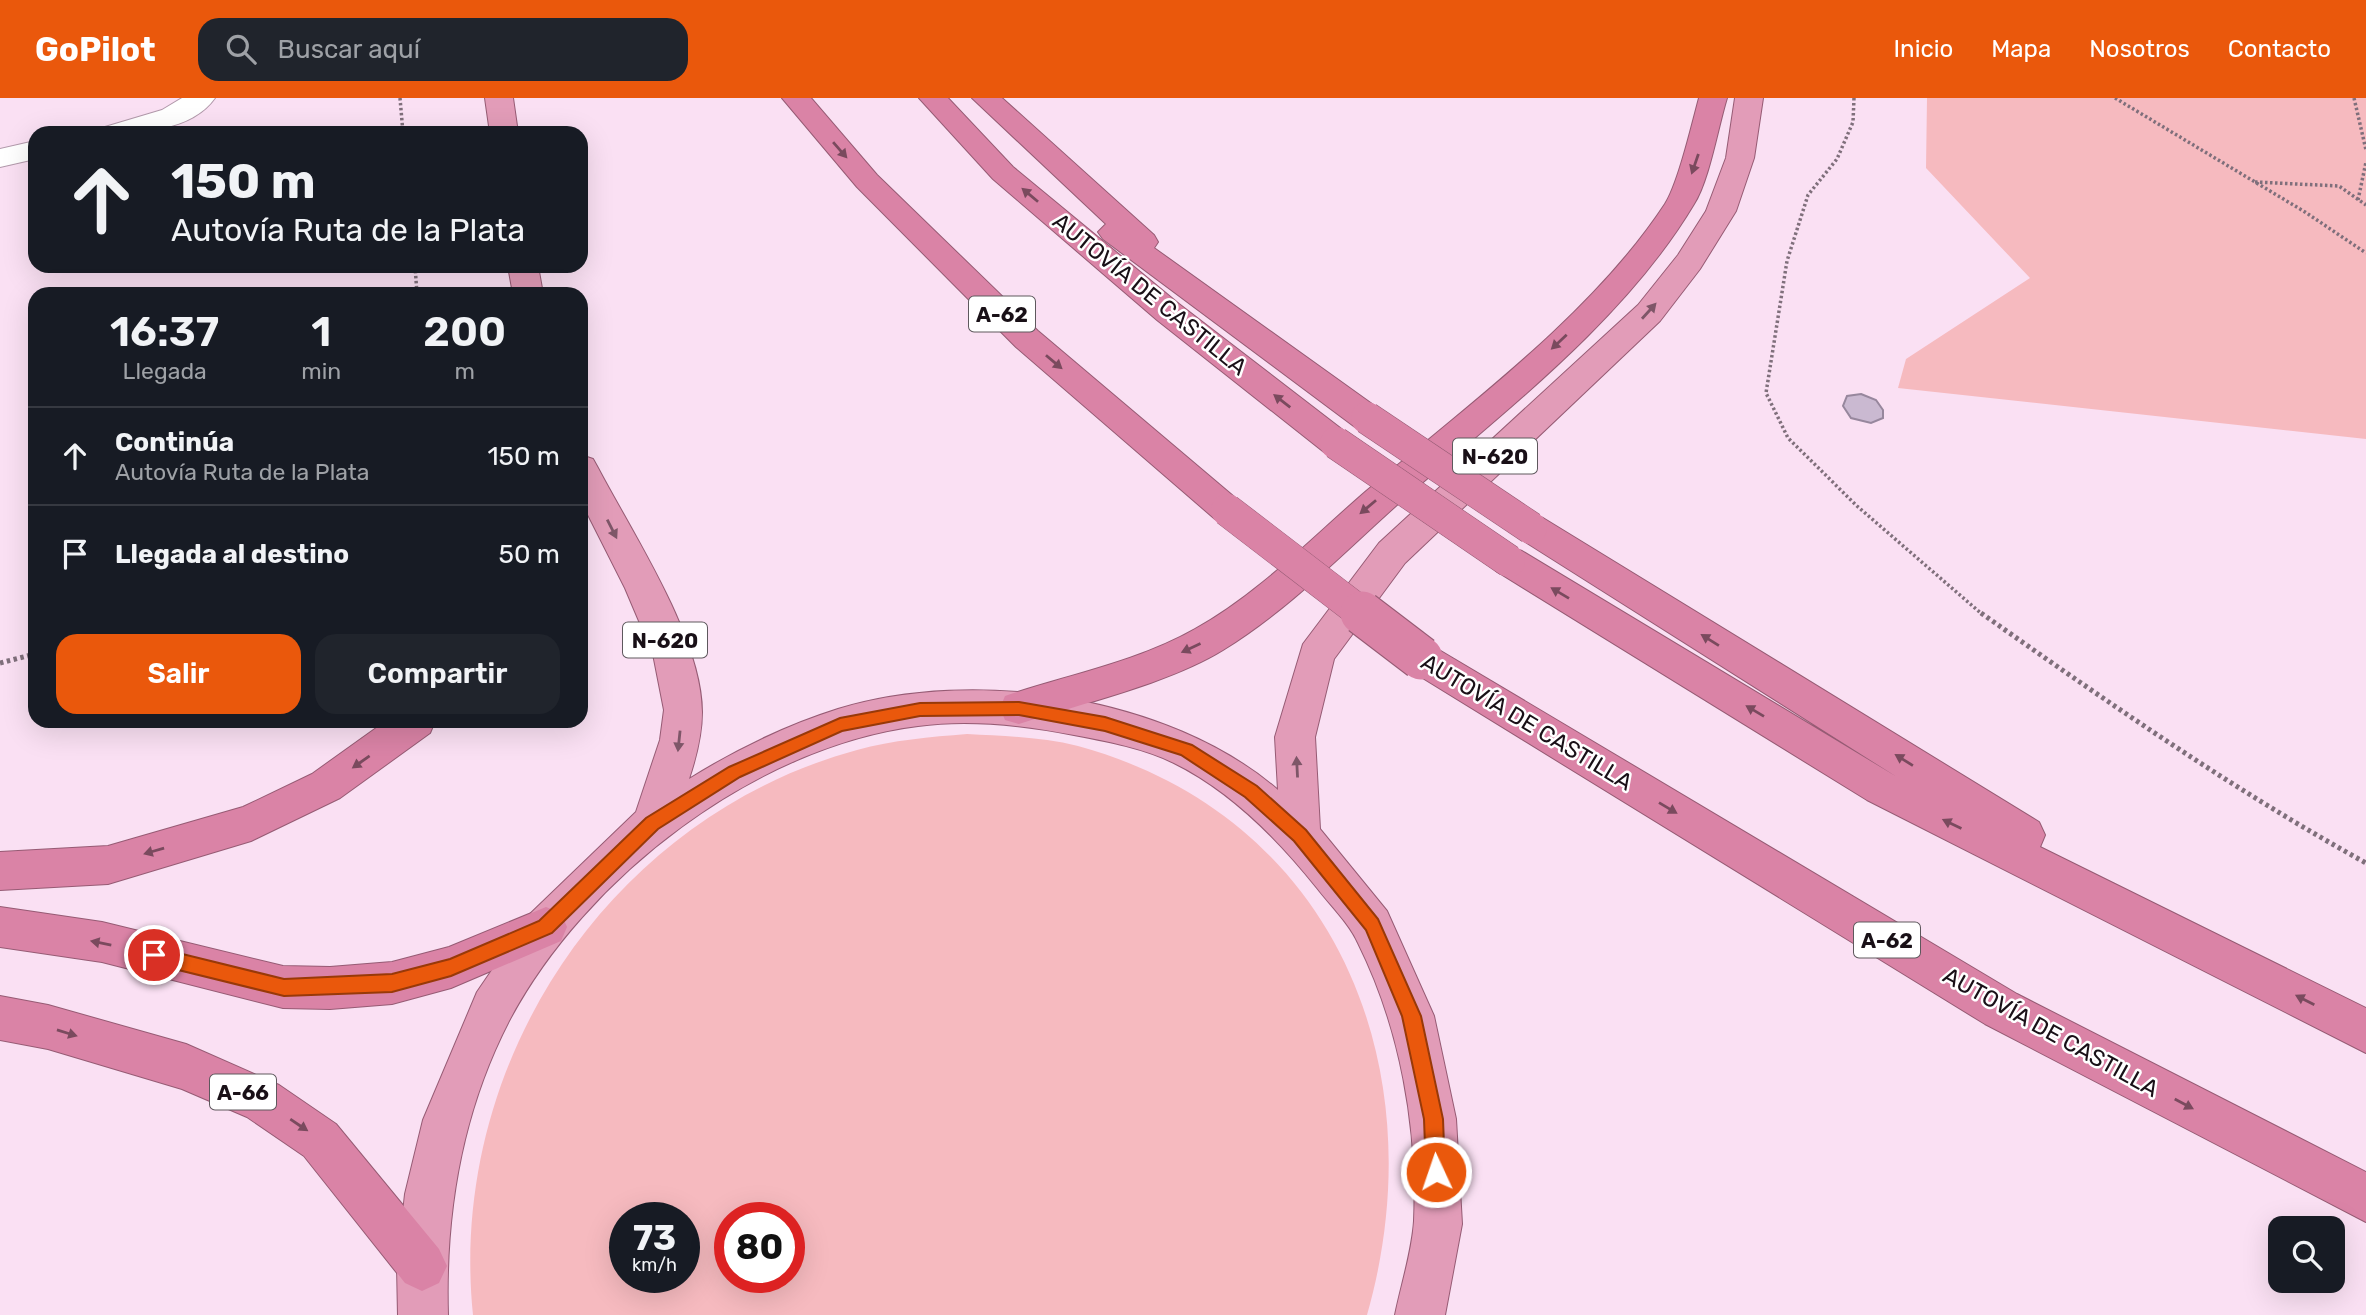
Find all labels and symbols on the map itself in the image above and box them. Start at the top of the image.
one-way arrow [832,141,847,158]
one-way arrow [1689,153,1700,174]
one-way arrow [1021,188,1038,203]
street label: AUTOVÍA DE CASTILLA [1047,207,1253,381]
road number: A-62 [969,296,1035,332]
one-way arrow [1641,302,1657,320]
one-way arrow [1550,334,1568,350]
one-way arrow [1045,354,1062,369]
one-way arrow [1273,393,1291,408]
road number: N-620 [1453,438,1537,474]
one-way arrow [1360,499,1378,514]
one-way arrow [606,519,617,539]
one-way arrow [1551,586,1570,599]
road number: N-620 [623,622,707,658]
one-way arrow [1701,633,1720,646]
one-way arrow [1181,642,1201,654]
street label: AUTOVÍA DE CASTILLA [1416,648,1638,796]
one-way arrow [1745,705,1764,718]
one-way arrow [674,731,685,753]
one-way arrow [1894,753,1913,766]
one-way arrow [352,755,370,769]
one-way arrow [1291,756,1302,778]
one-way arrow [1659,801,1678,814]
one-way arrow [1942,818,1962,829]
one-way arrow [143,847,164,857]
road number: A-62 [1854,922,1920,958]
pin [124,925,184,985]
one-way arrow [90,937,112,948]
street label: AUTOVÍA DE CASTILLA [1938,961,2164,1103]
one-way arrow [2295,994,2315,1005]
one-way arrow [56,1028,77,1038]
road number: A-66 [210,1074,276,1110]
one-way arrow [2174,1098,2194,1109]
one-way arrow [290,1118,308,1132]
position arrow [1399,1135,1473,1209]
speed limit sign: 80 [714,1202,805,1293]

